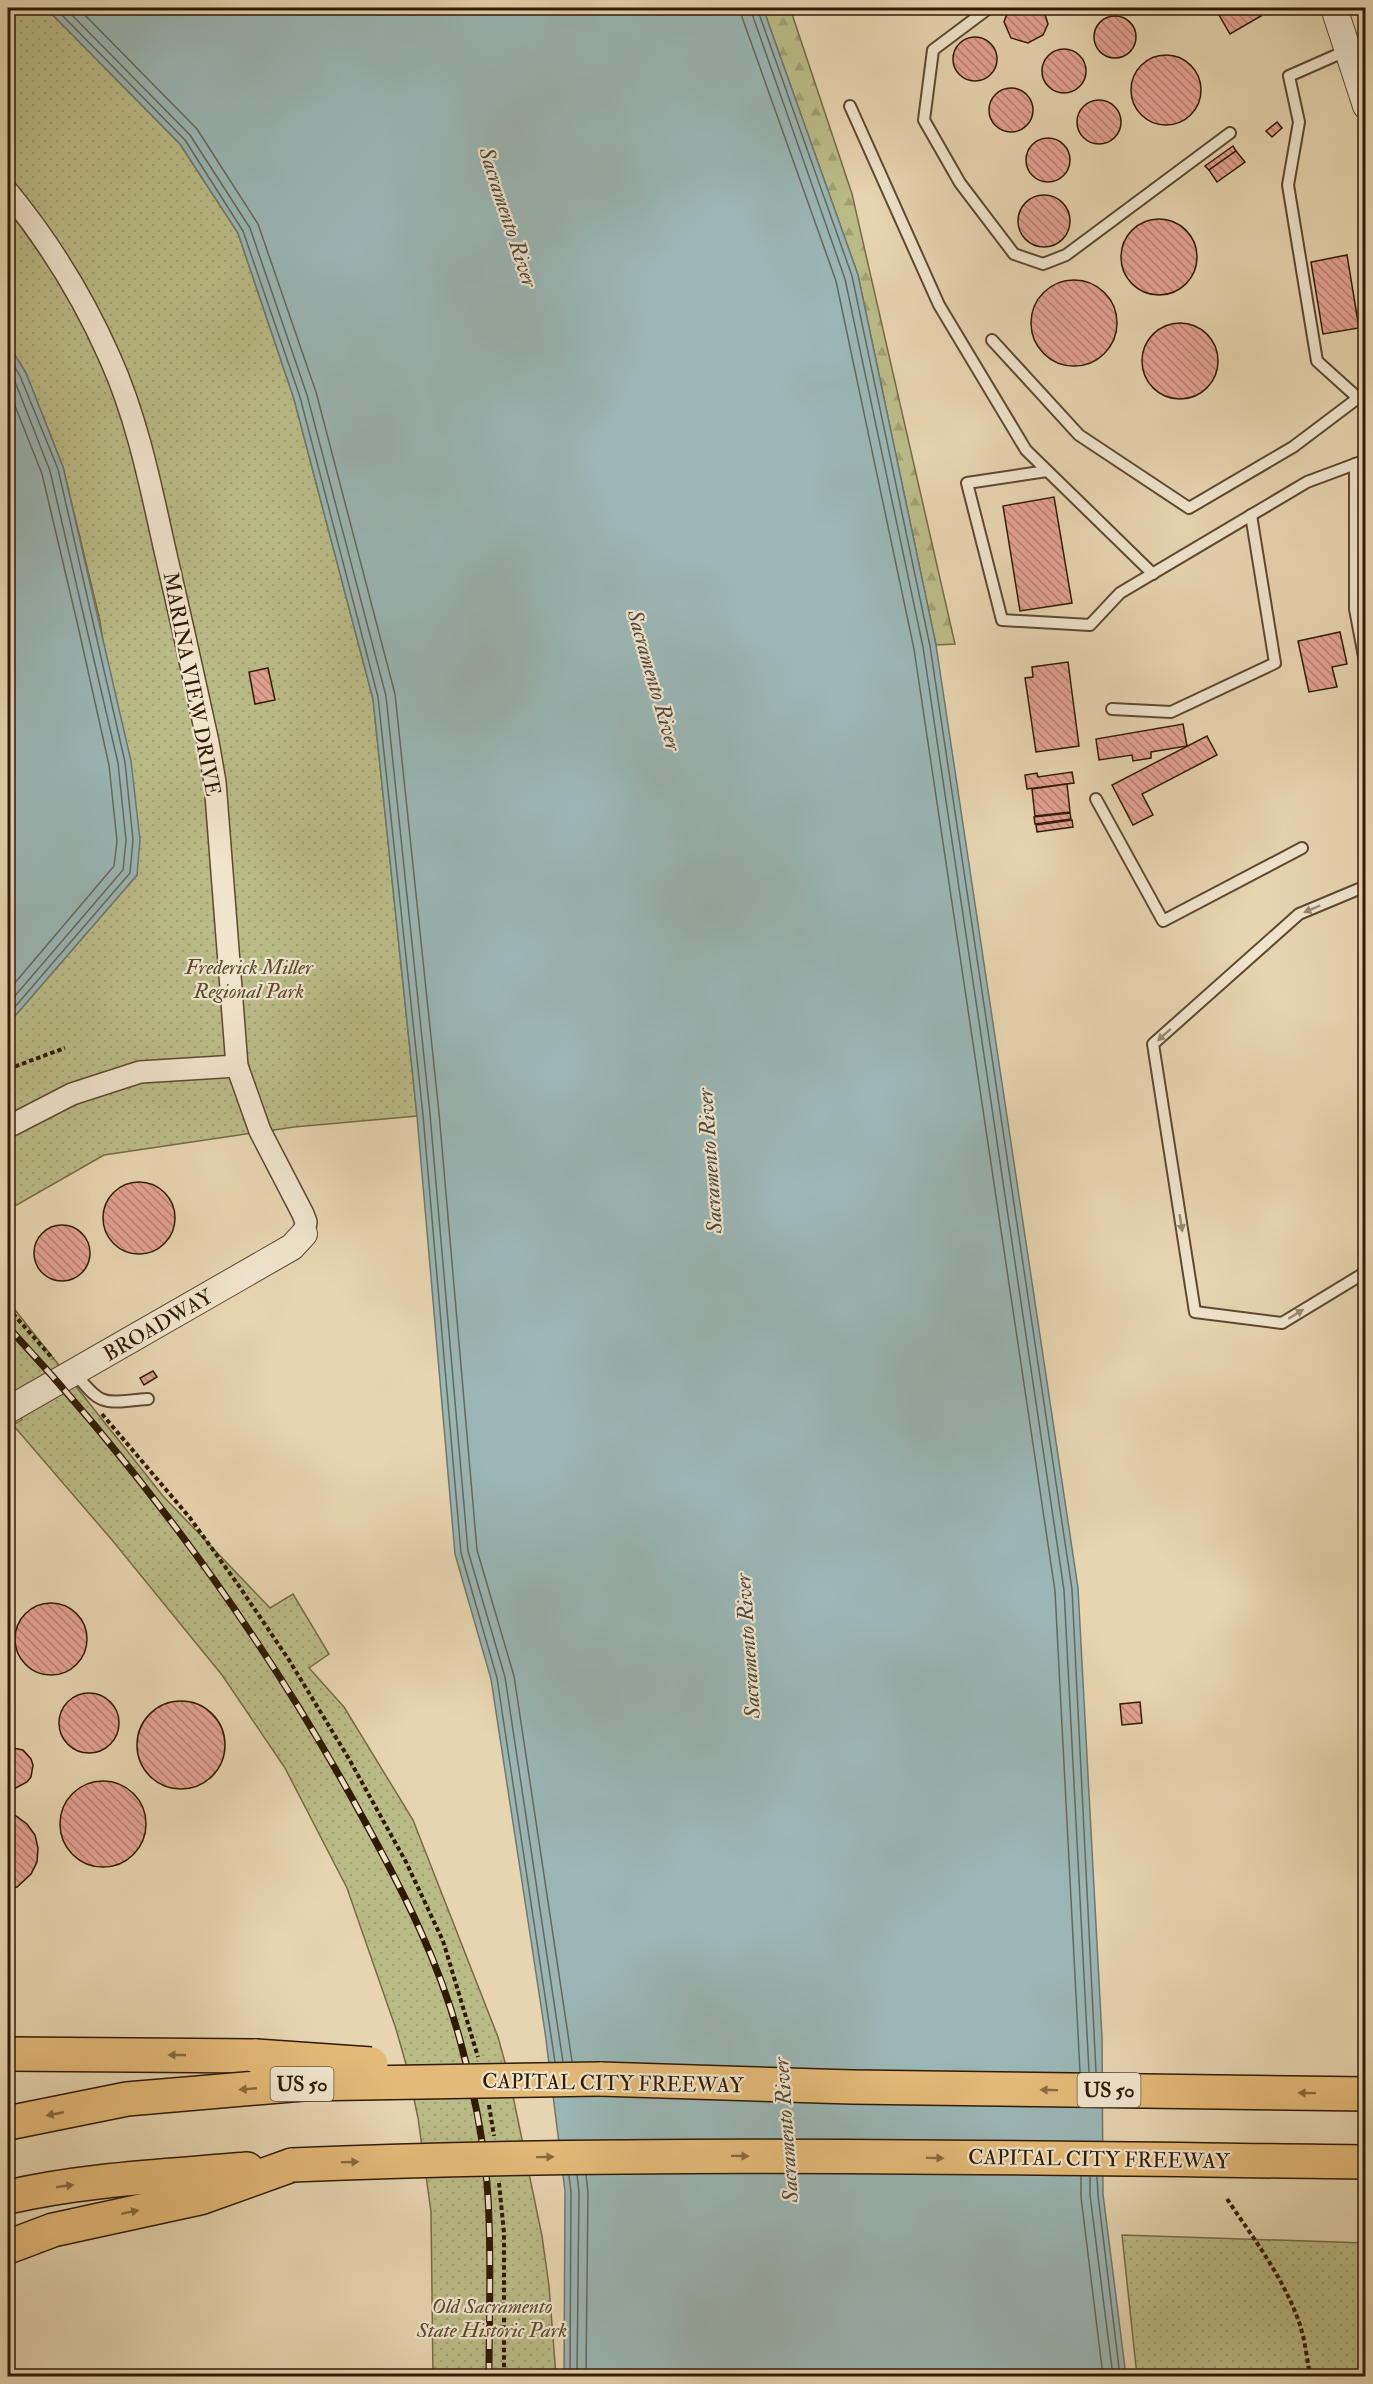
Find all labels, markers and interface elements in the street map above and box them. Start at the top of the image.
water label: Sacramento River [472,143,544,292]
street label: MARINA VIEW DRIVE [157,570,226,798]
water label: Sacramento River [620,606,688,756]
one-way arrow [1303,904,1320,913]
park label: Frederick Miller Regional Park [184,954,314,1005]
one-way arrow [1157,1028,1172,1041]
water label: Sacramento River [691,1086,729,1235]
one-way arrow [1177,1213,1186,1232]
street label: BROADWAY [99,1283,218,1368]
one-way arrow [1288,1308,1305,1319]
water label: Sacramento River [729,1571,767,1720]
one-way arrow [167,2050,186,2060]
water label: Sacramento River [767,2055,805,2204]
road number: US 50 [270,2067,334,2101]
street label: CAPITAL CITY FREEWAY [482,2068,745,2099]
road number: US 50 [1078,2073,1140,2107]
one-way arrow [238,2084,257,2094]
one-way arrow [1040,2085,1059,2094]
one-way arrow [1298,2088,1317,2098]
one-way arrow [45,2110,64,2119]
street label: CAPITAL CITY FREEWAY [968,2144,1231,2175]
one-way arrow [731,2151,750,2161]
one-way arrow [536,2152,555,2162]
one-way arrow [926,2153,945,2163]
one-way arrow [341,2158,360,2167]
one-way arrow [56,2182,75,2191]
one-way arrow [121,2207,140,2216]
park label: Old Sacramento State Historic Park [416,2293,567,2344]

